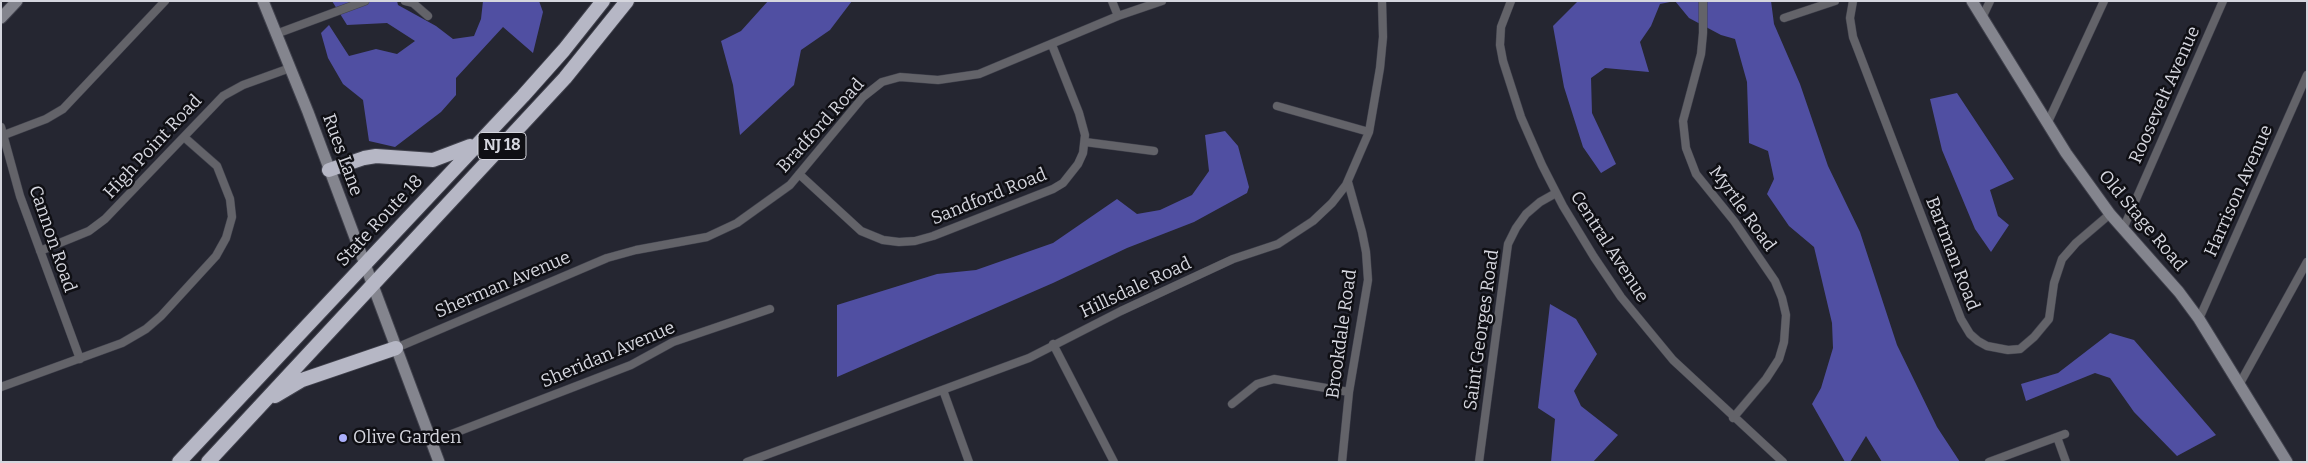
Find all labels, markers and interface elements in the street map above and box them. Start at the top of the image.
street label: Roosevelt Avenue [2125,23,2205,167]
street label: Bradford Road [773,74,869,178]
street label: High Point Road [99,91,207,203]
street label: Rues Lane [317,111,367,199]
street label: Harrison Avenue [2200,122,2278,260]
road number: NJ 18 [478,132,526,160]
street label: Myrtle Road [1704,162,1780,256]
street label: Sandford Road [928,164,1050,230]
street label: Old Stage Road [2094,166,2190,276]
street label: State Route 18 [332,171,428,271]
street label: Cannon Road [24,183,80,295]
street label: Central Avenue [1565,187,1653,307]
street label: Bartman Road [1920,194,1984,314]
street label: Sherman Avenue [432,247,574,323]
street label: Saint Georges Road [1460,248,1504,412]
street label: Hillsdale Road [1077,253,1195,323]
street label: Brookdale Road [1322,268,1362,400]
street label: Sheridan Avenue [538,317,678,393]
place label: Olive Garden [353,427,461,449]
marker: Olive Garden [337,432,349,444]

